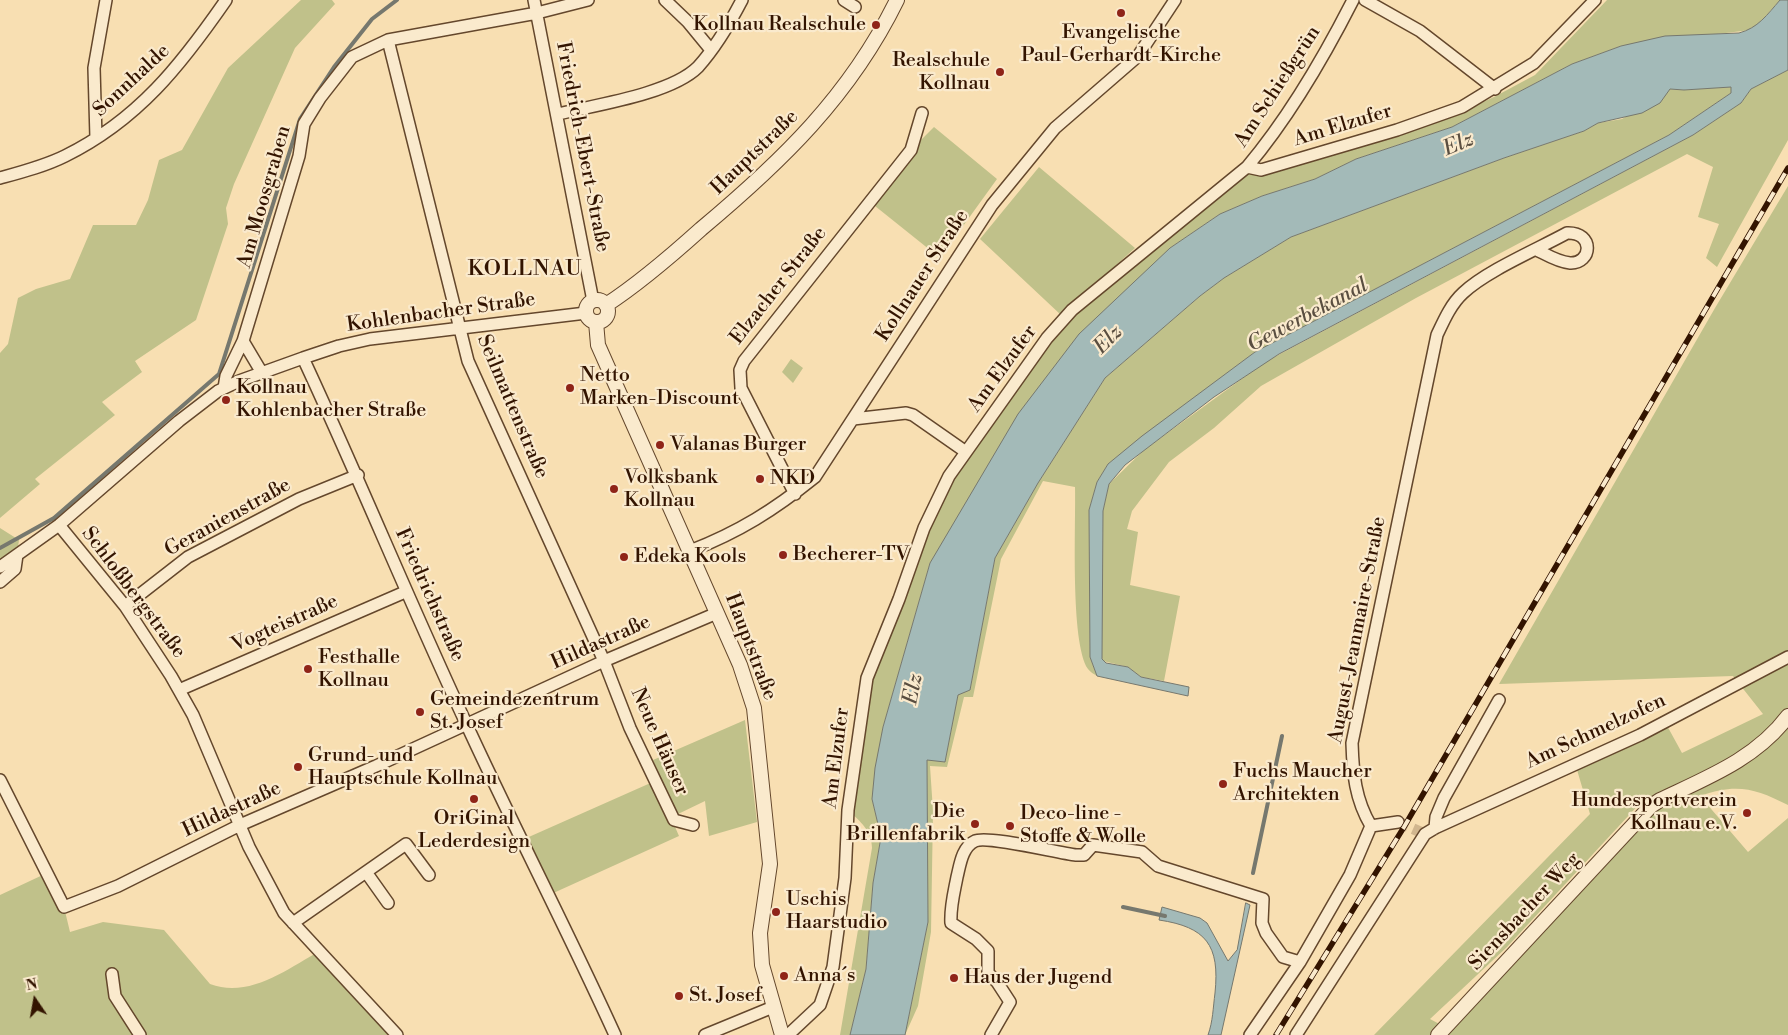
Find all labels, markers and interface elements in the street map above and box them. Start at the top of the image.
marker: Evangelische Paul-Gerhardt-Kirche [1115,7,1127,19]
place label: Kollnau Realschule [693,13,866,37]
marker: Kollnau Realschule [870,19,882,31]
place label: Evangelische Paul-Gerhardt-Kirche [1021,21,1221,68]
street label: Am Schießgrün [1230,22,1326,152]
street label: Sonnhalde [89,39,175,123]
street label: Friedrich-Ebert-Straße [550,40,614,254]
place label: Realschule Kollnau [892,49,990,96]
marker: Realschule Kollnau [994,66,1006,78]
street label: Am Elzufer [1291,100,1395,152]
street label: Hauptstraße [706,105,804,201]
street label: Am Moosgraben [233,123,297,271]
water label: Elz [1440,127,1478,163]
street label: Kollnauer Straße [871,206,975,346]
street label: Elzacher Straße [726,222,832,350]
district label: KOLLNAU [467,257,583,283]
water label: Gewerbekanal [1243,274,1373,358]
street label: Kohlenbacher Straße [345,288,537,338]
water label: Elz [1089,320,1129,360]
street label: Am Elzufer [963,321,1043,417]
street label: Seilmattenstraße [471,332,553,482]
place label: Netto Marken-Discount [580,364,739,411]
place label: Kollnau Kohlenbacher Straße [236,376,426,423]
marker: Netto Marken-Discount [564,382,576,394]
marker: Kollnau Kohlenbacher Straße [220,394,232,406]
place label: Valanas Burger [670,433,806,457]
marker: Valanas Burger [654,439,666,451]
place label: Volksbank Kollnau [624,466,718,513]
place label: NKD [770,467,815,491]
marker: NKD [754,473,766,485]
street label: Geranienstraße [161,474,295,562]
marker: Volksbank Kollnau [608,483,620,495]
street label: August-Jeanmaire-Straße [1324,515,1392,745]
street label: Schloßbergstraße [76,523,190,663]
street label: Friedrichstraße [389,525,469,665]
place label: Becherer-TV [793,543,909,567]
place label: Edeka Kools [634,545,746,569]
marker: Becherer-TV [777,549,789,561]
marker: Edeka Kools [618,551,630,563]
street label: Vogteistraße [228,590,342,658]
street label: Hauptstraße [719,590,781,704]
street label: Hildastraße [548,610,654,676]
place label: Festhalle Kollnau [318,646,400,693]
marker: Festhalle Kollnau [302,663,314,675]
water label: Elz [899,672,929,706]
street label: Neue Häuser [625,684,693,800]
place label: Gemeindezentrum St. Josef [430,688,599,735]
street label: Am Schmelzofen [1522,689,1670,775]
marker: Gemeindezentrum St. Josef [414,706,426,718]
street label: Am Elzufer [819,706,855,810]
place label: Grund- und Hauptschule Kollnau [308,744,497,791]
place label: Fuchs Maucher Architekten [1233,760,1372,807]
marker: Grund- und Hauptschule Kollnau [292,761,304,773]
street label: Hildastraße [179,777,285,843]
marker: Fuchs Maucher Architekten [1217,778,1229,790]
place label: Hundesportverein Kollnau e.V. [1572,789,1737,836]
marker: OriGinal Lederdesign [468,793,480,805]
place label: Die Brillenfabrik [847,800,965,847]
place label: Deco-line - Stoffe & Wolle [1020,802,1146,849]
place label: OriGinal Lederdesign [418,807,530,854]
marker: Hundesportverein Kollnau e.V. [1741,807,1753,819]
marker: Die Brillenfabrik [969,818,981,830]
marker: Deco-line - Stoffe & Wolle [1004,820,1016,832]
street label: Siensbacher Weg [1464,848,1586,976]
place label: Uschis Haarstudio [786,888,887,935]
marker: Uschis Haarstudio [770,906,782,918]
place label: Anna´s [794,964,855,988]
place label: Haus der Jugend [964,966,1112,990]
marker: Anna´s [778,970,790,982]
marker: Haus der Jugend [948,972,960,984]
north arrow [10,975,60,1025]
text: N [25,975,39,995]
place label: St. Josef [689,984,762,1008]
marker: St. Josef [673,990,685,1002]

